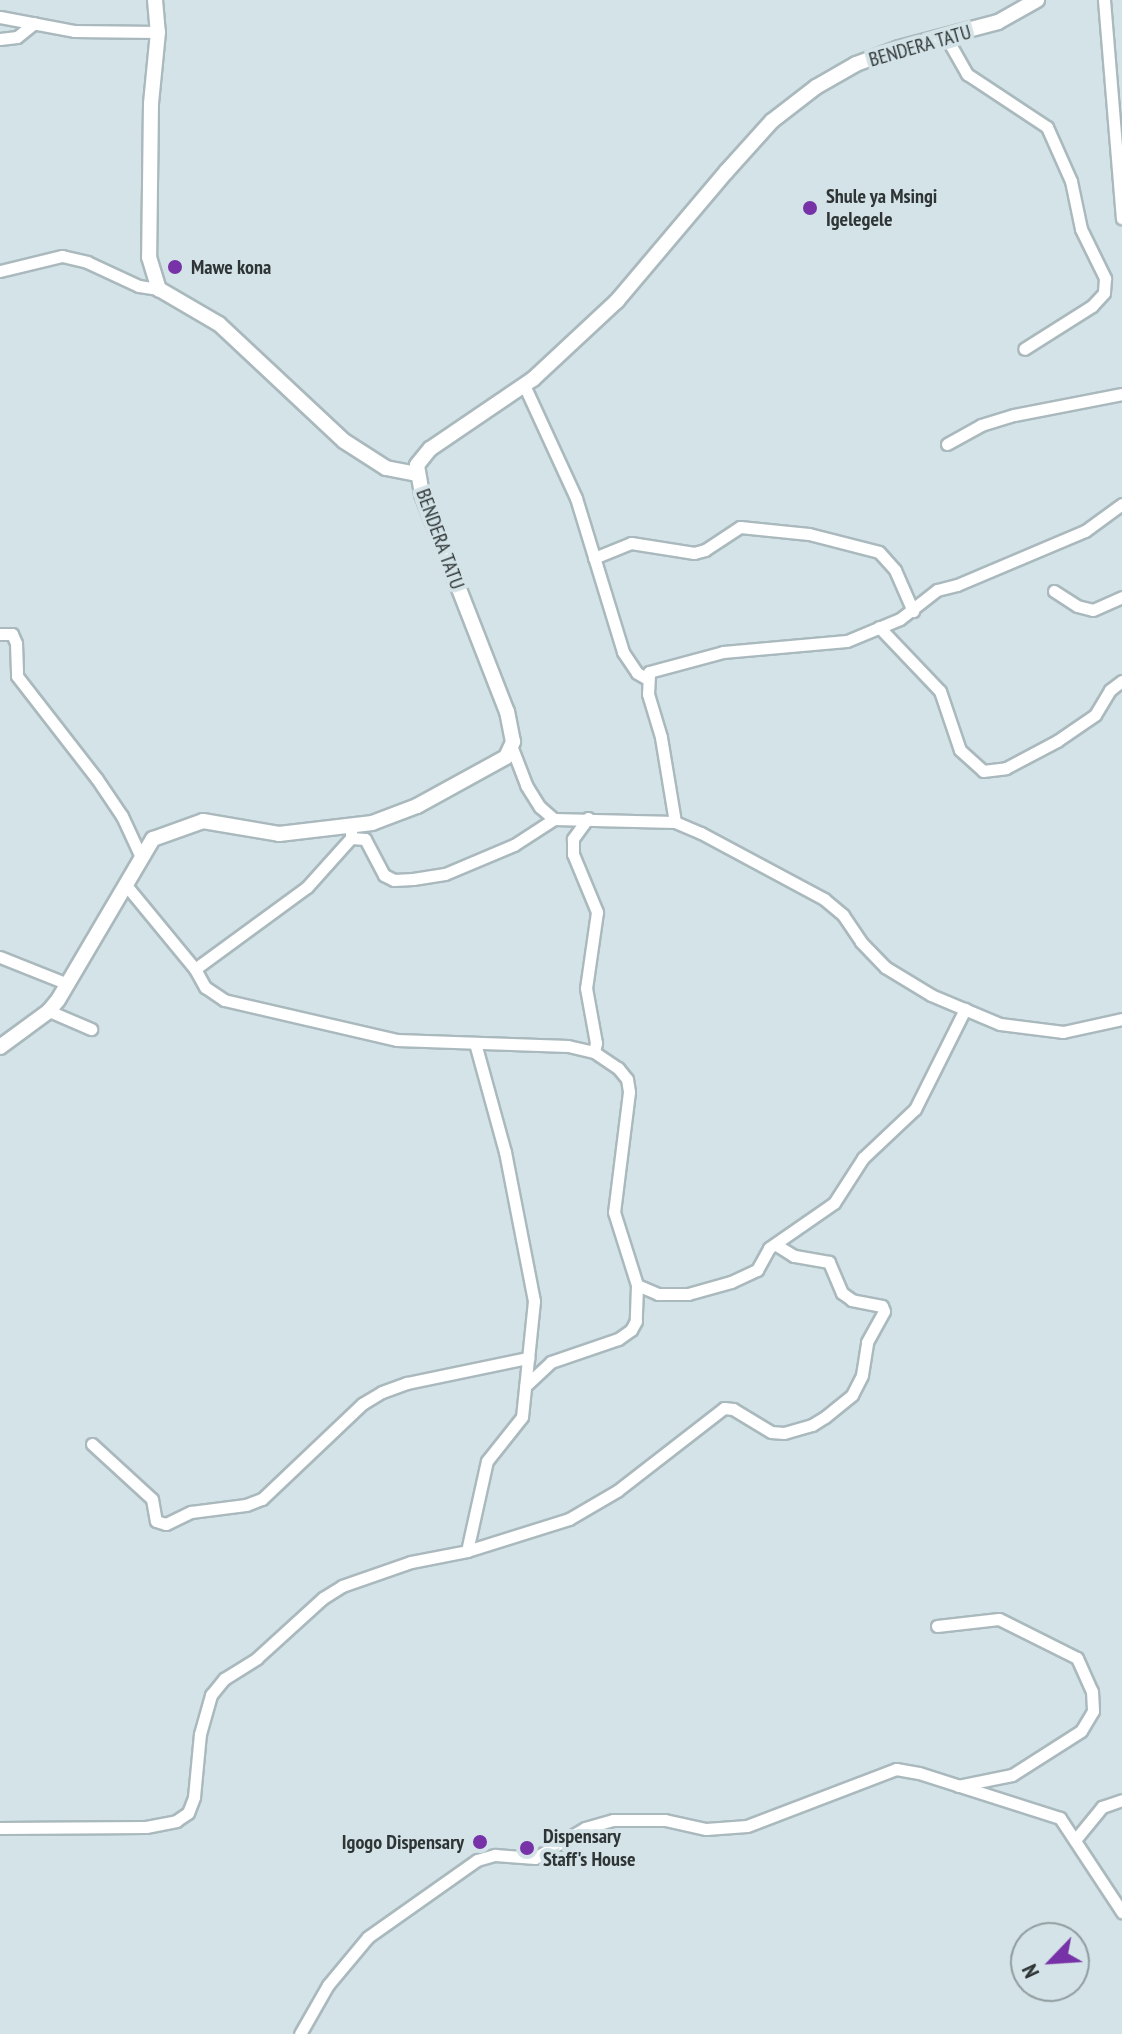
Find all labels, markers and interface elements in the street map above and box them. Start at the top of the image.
street label: BENDERA TATU [866,20,974,72]
place label: Shule ya Msingi Igelegele [826,184,938,231]
marker: Shule ya Msingi Igelegele [801,199,819,217]
place label: Mawe kona [191,255,271,279]
marker: Mawe kona [166,258,184,276]
street label: BENDERA TATU [411,485,469,593]
place label: Dispensary Staff's House [543,1824,635,1871]
place label: Igogo Dispensary [342,1830,464,1854]
marker: Igogo Dispensary [471,1833,489,1851]
marker: Dispensary Staff's House [518,1839,536,1857]
north arrow [1010,1922,1090,2002]
text: N [1015,1960,1045,1983]

